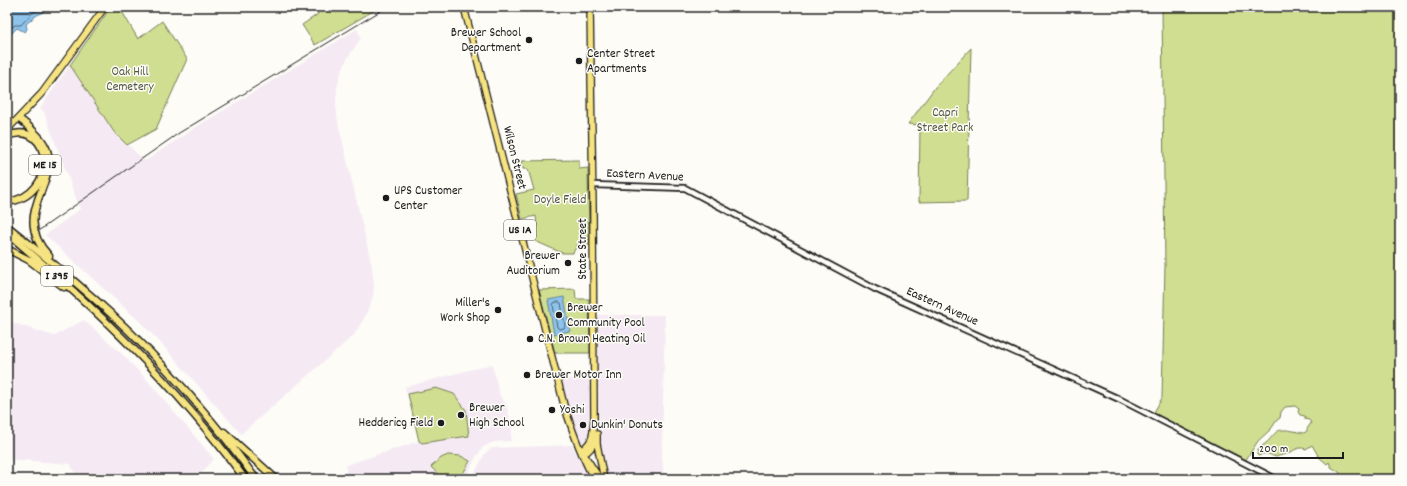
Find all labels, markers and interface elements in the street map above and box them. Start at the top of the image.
place label: Brewer School Department [451,24,521,58]
marker: Brewer School Department [524,35,534,45]
place label: Center Street Apartments [587,45,655,79]
marker: Center Street Apartments [574,56,584,66]
park label: Oak Hill Cemetery [106,63,154,97]
park label: Capri Street Park [917,104,973,138]
street label: Wilson Street [497,124,531,192]
road number: ME 15 [29,155,61,175]
street label: Eastern Avenue [606,164,684,188]
place label: UPS Customer Center [394,182,463,216]
park label: Doyle Field [534,191,586,210]
marker: UPS Customer Center [381,193,391,203]
street label: State Street [574,218,593,280]
road number: US 1A [504,220,536,240]
place label: Brewer Auditorium [507,247,560,281]
marker: Brewer Auditorium [563,258,573,268]
road number: I 395 [41,266,73,286]
street label: Eastern Avenue [903,283,981,332]
place label: Miller's Work Shop [440,294,490,328]
place label: Brewer Community Pool [567,299,645,333]
marker: Miller's Work Shop [493,305,503,315]
marker: Brewer Community Pool [554,310,564,320]
place label: C.N. Brown Heating Oil [538,330,646,349]
marker: C.N. Brown Heating Oil [525,334,535,344]
place label: Brewer Motor Inn [535,366,621,385]
marker: Brewer Motor Inn [522,370,532,380]
place label: Brewer High School [469,399,524,433]
place label: Yoshi [560,401,585,420]
marker: Yoshi [547,405,557,415]
marker: Brewer High School [456,410,466,420]
place label: Heddericg Field [359,414,433,433]
place label: Dunkin' Donuts [591,416,663,435]
marker: Heddericg Field [436,418,446,428]
marker: Dunkin' Donuts [578,420,588,430]
scale bar [1253,434,1343,460]
text: 200 m [1259,441,1288,458]

